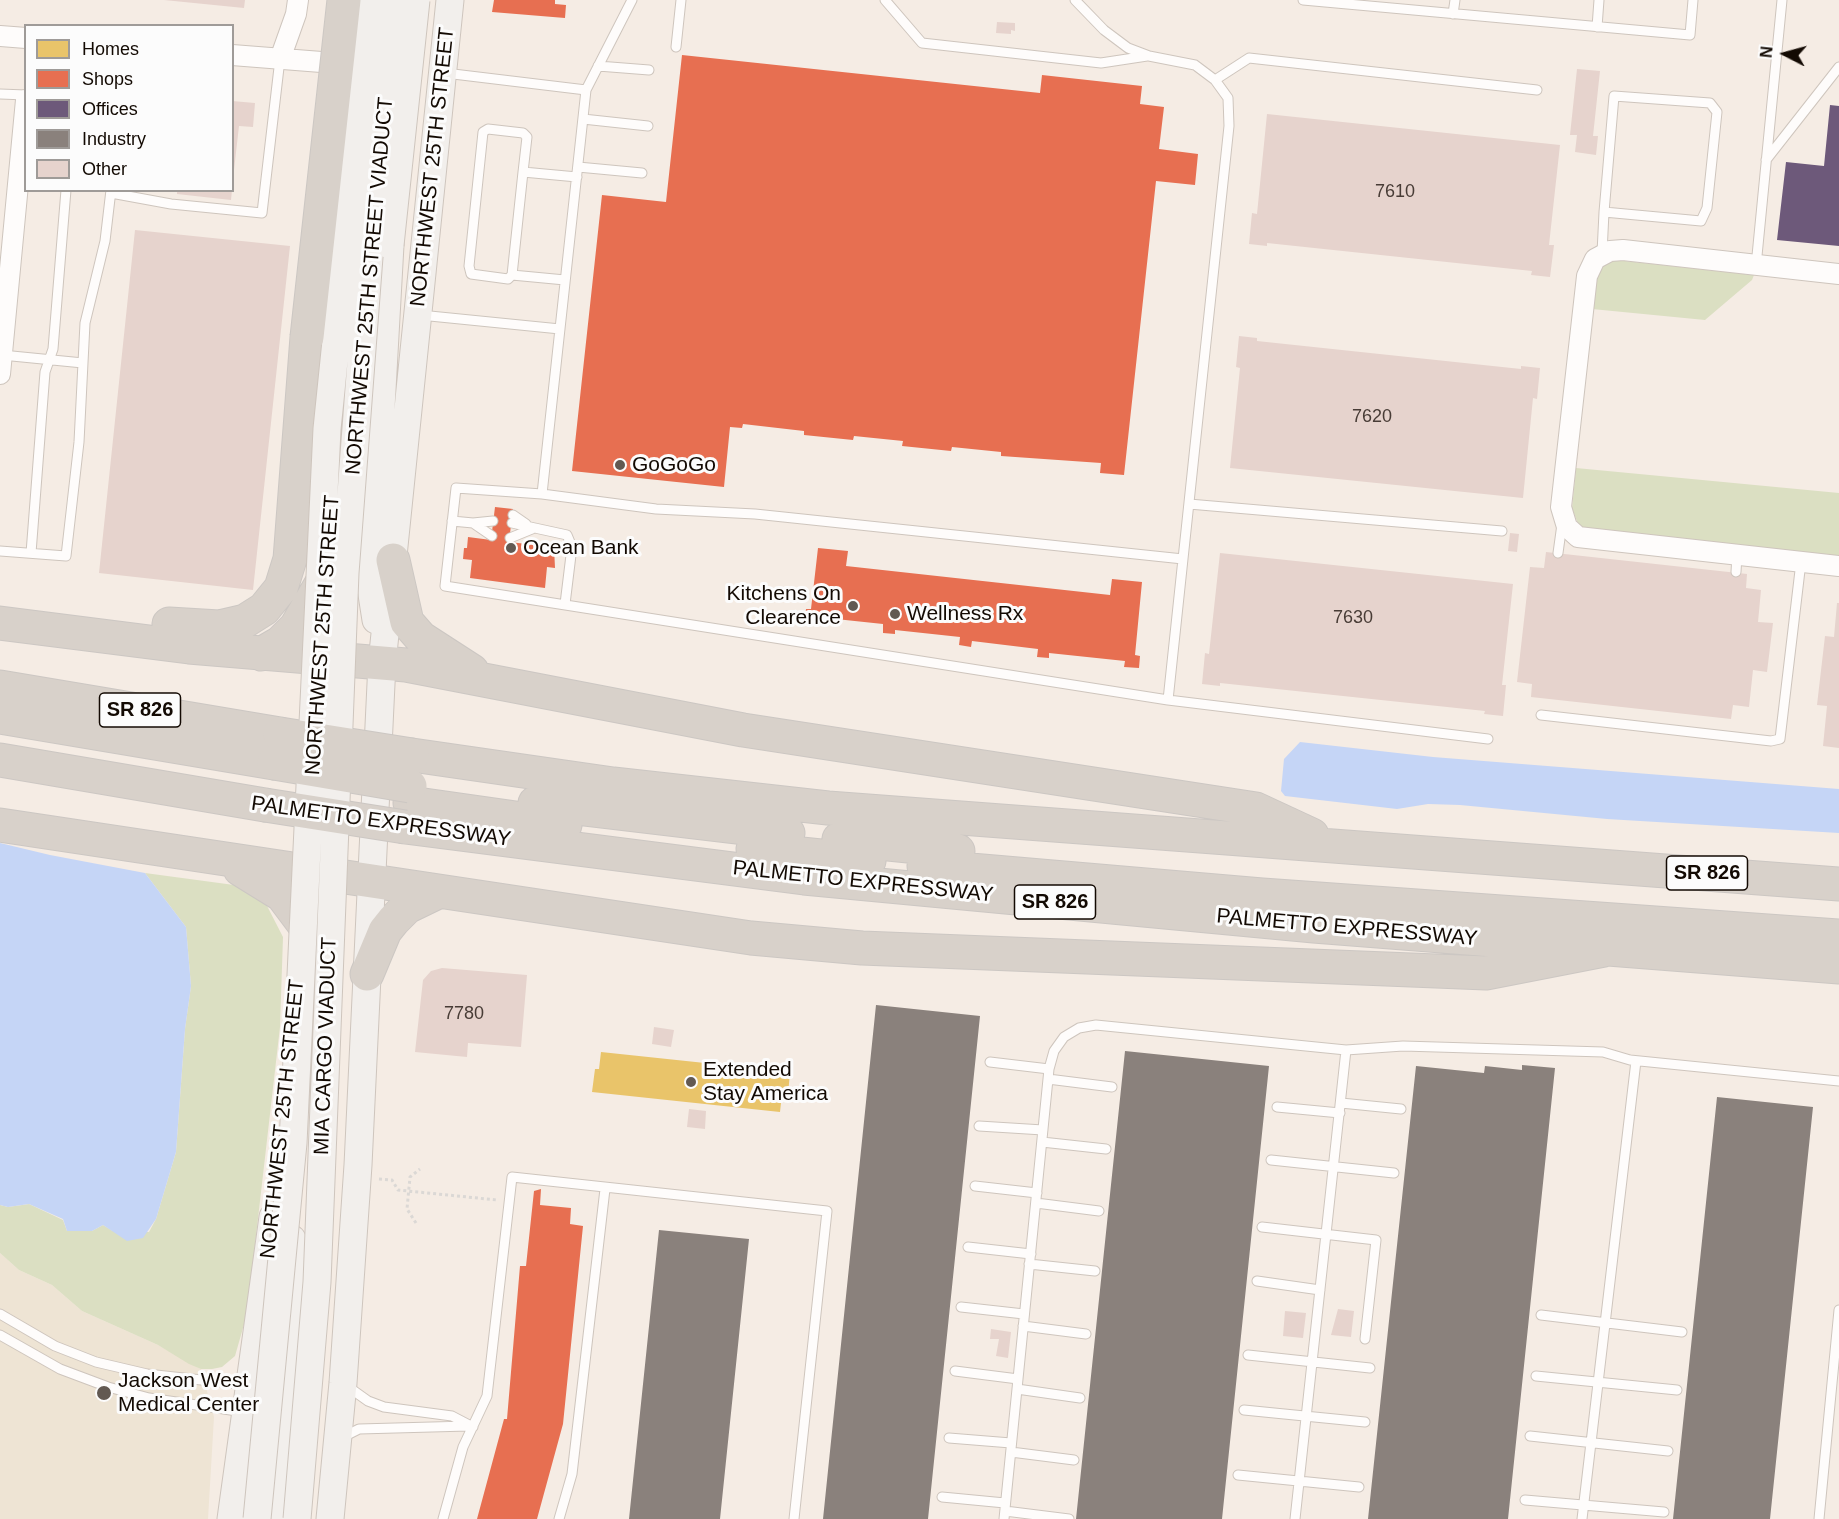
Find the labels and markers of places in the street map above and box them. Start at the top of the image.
place label: GoGoGo [632,452,716,478]
marker: GoGoGo [613,458,627,472]
place label: Ocean Bank [523,535,639,561]
marker: Ocean Bank [504,541,518,555]
place label: Kitchens On Clearence [727,581,841,631]
marker: Kitchens On Clearence [846,599,860,613]
place label: Wellness Rx [907,601,1023,627]
marker: Wellness Rx [888,607,902,621]
place label: Extended Stay America [703,1057,828,1107]
marker: Extended Stay America [684,1075,698,1089]
place label: Jackson West Medical Center [118,1368,259,1418]
marker: Jackson West Medical Center [95,1384,113,1402]

